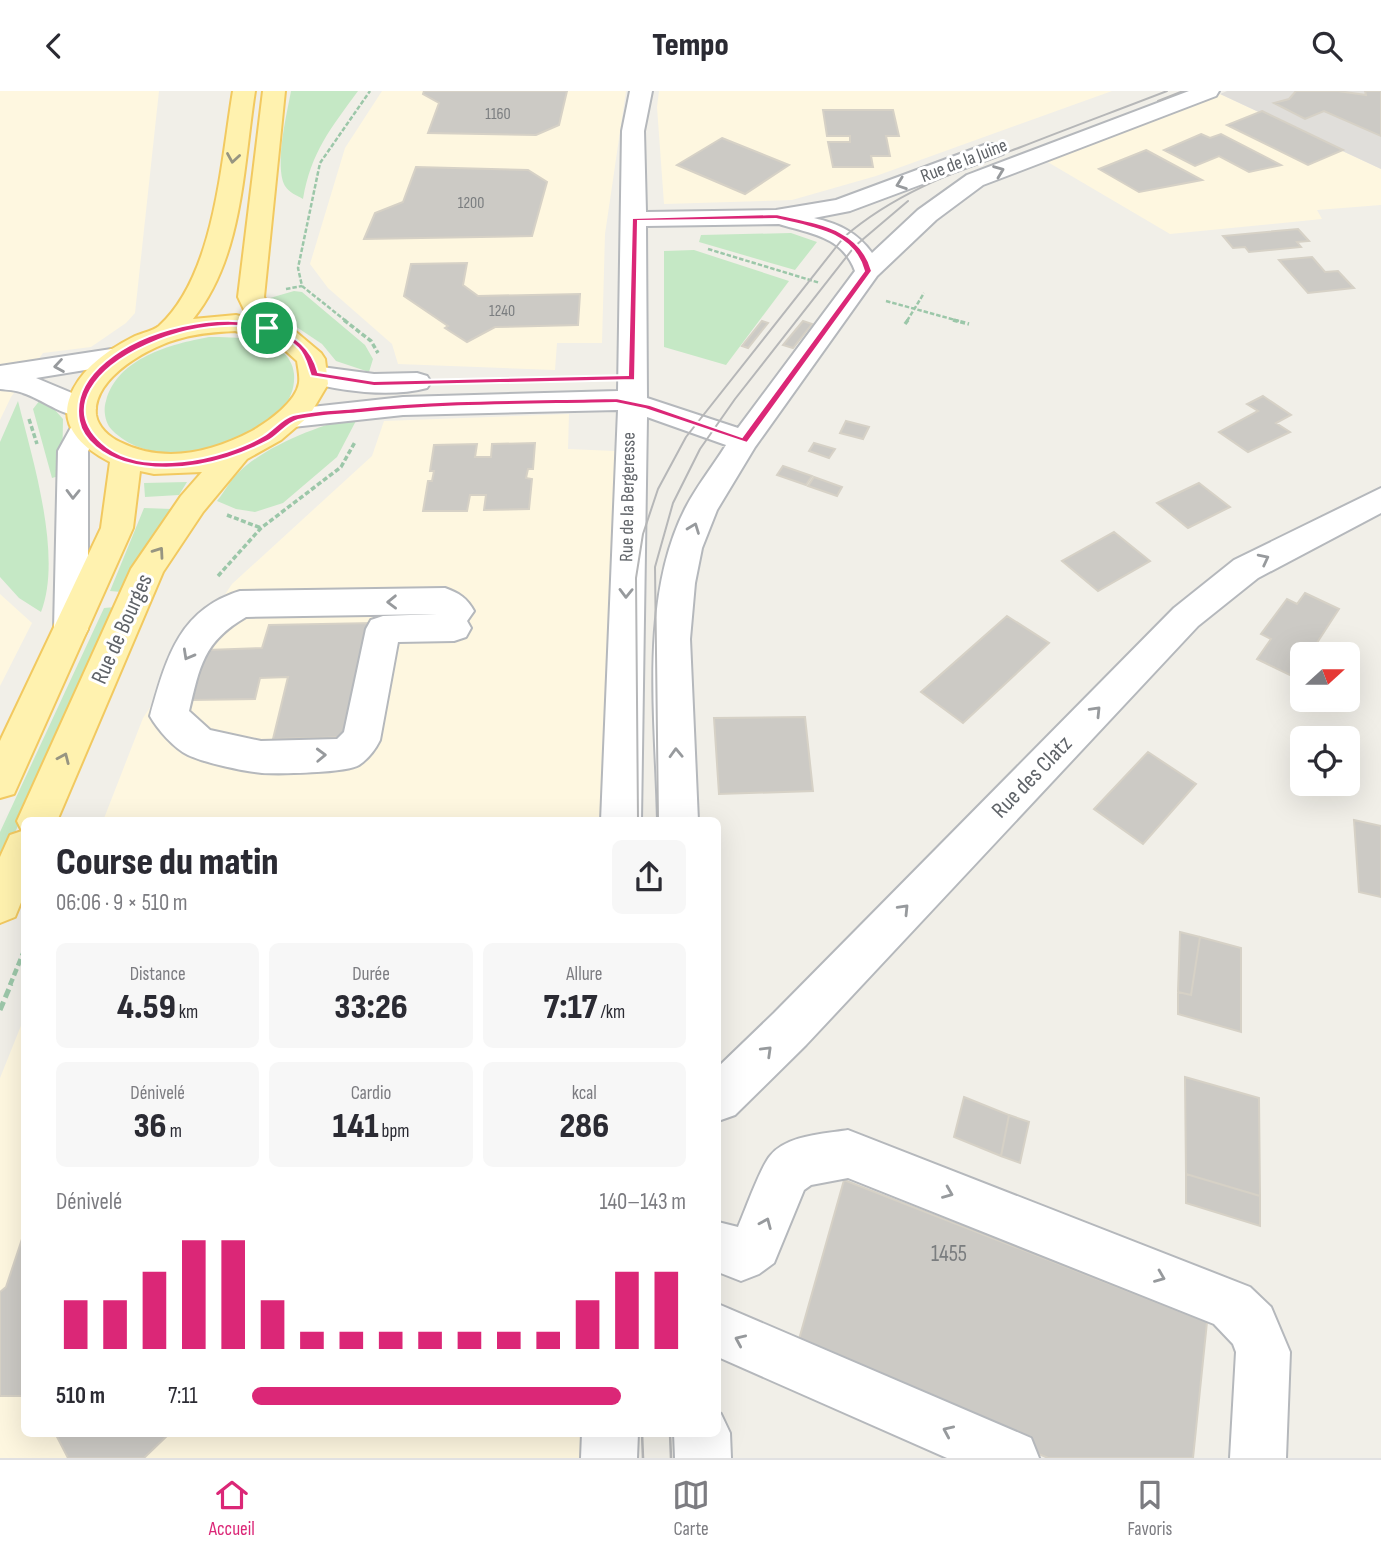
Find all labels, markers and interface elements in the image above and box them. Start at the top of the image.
text: Tempo [652,26,729,65]
icon: back [35,27,73,65]
icon: search [1308,27,1346,65]
house number: 1160 [485,105,511,124]
street label: Rue de la Juine [917,134,1011,188]
one-way arrow [226,152,241,164]
one-way arrow [992,166,1004,180]
one-way arrow [895,176,907,190]
house number: 1200 [458,194,484,213]
pin [237,298,297,358]
house number: 1240 [489,302,515,321]
icon: arrive [248,309,286,347]
one-way arrow [53,359,65,374]
street label: Rue de la Bergeresse [615,432,641,562]
one-way arrow [66,489,81,500]
one-way arrow [686,523,700,535]
one-way arrow [151,547,163,560]
one-way arrow [1257,554,1269,568]
street label: Rue de Bourges [85,570,159,688]
one-way arrow [619,588,634,599]
one-way arrow [387,594,398,609]
north arrow [1290,642,1360,712]
map controls [1290,642,1360,796]
one-way arrow [183,648,197,661]
one-way arrow [1088,707,1100,719]
button: locate [1290,726,1360,796]
street label: Rue des Clatz [986,730,1078,824]
one-way arrow [316,747,327,762]
one-way arrow [668,747,684,757]
one-way arrow [56,753,70,766]
text: Course du matin [56,840,279,885]
button: share [612,840,686,914]
text: 06:06 · 9 × 510 m [56,889,188,917]
one-way arrow [895,905,908,918]
text: Distance [130,963,186,986]
text: Durée [352,963,390,986]
text: Allure [566,963,602,986]
text: 4.59 [117,986,176,1029]
text: 33:26 [334,986,408,1029]
text: 7:17 [543,986,597,1029]
text: km [176,1001,198,1024]
text: /km [597,1001,625,1024]
one-way arrow [759,1047,772,1060]
text: Dénivelé [130,1082,185,1105]
text: Cardio [351,1082,391,1105]
text: kcal [572,1082,597,1105]
text: 36 [133,1105,167,1148]
text: 141 [332,1105,379,1148]
text: 286 [559,1105,609,1148]
text: m [167,1120,182,1143]
text: bpm [379,1120,410,1143]
one-way arrow [942,1185,954,1199]
text: Dénivelé [56,1188,122,1216]
text: 140–143 m [599,1188,686,1216]
one-way arrow [757,1218,771,1230]
house number: 1455 [931,1240,967,1268]
one-way arrow [1153,1269,1165,1283]
one-way arrow [735,1334,747,1348]
text: 510 m [56,1382,105,1410]
text: 7:11 [168,1382,198,1410]
one-way arrow [943,1425,956,1439]
tab: Accueil [209,1476,255,1541]
tab: Carte [672,1476,710,1541]
tab: Favoris [1127,1476,1172,1541]

